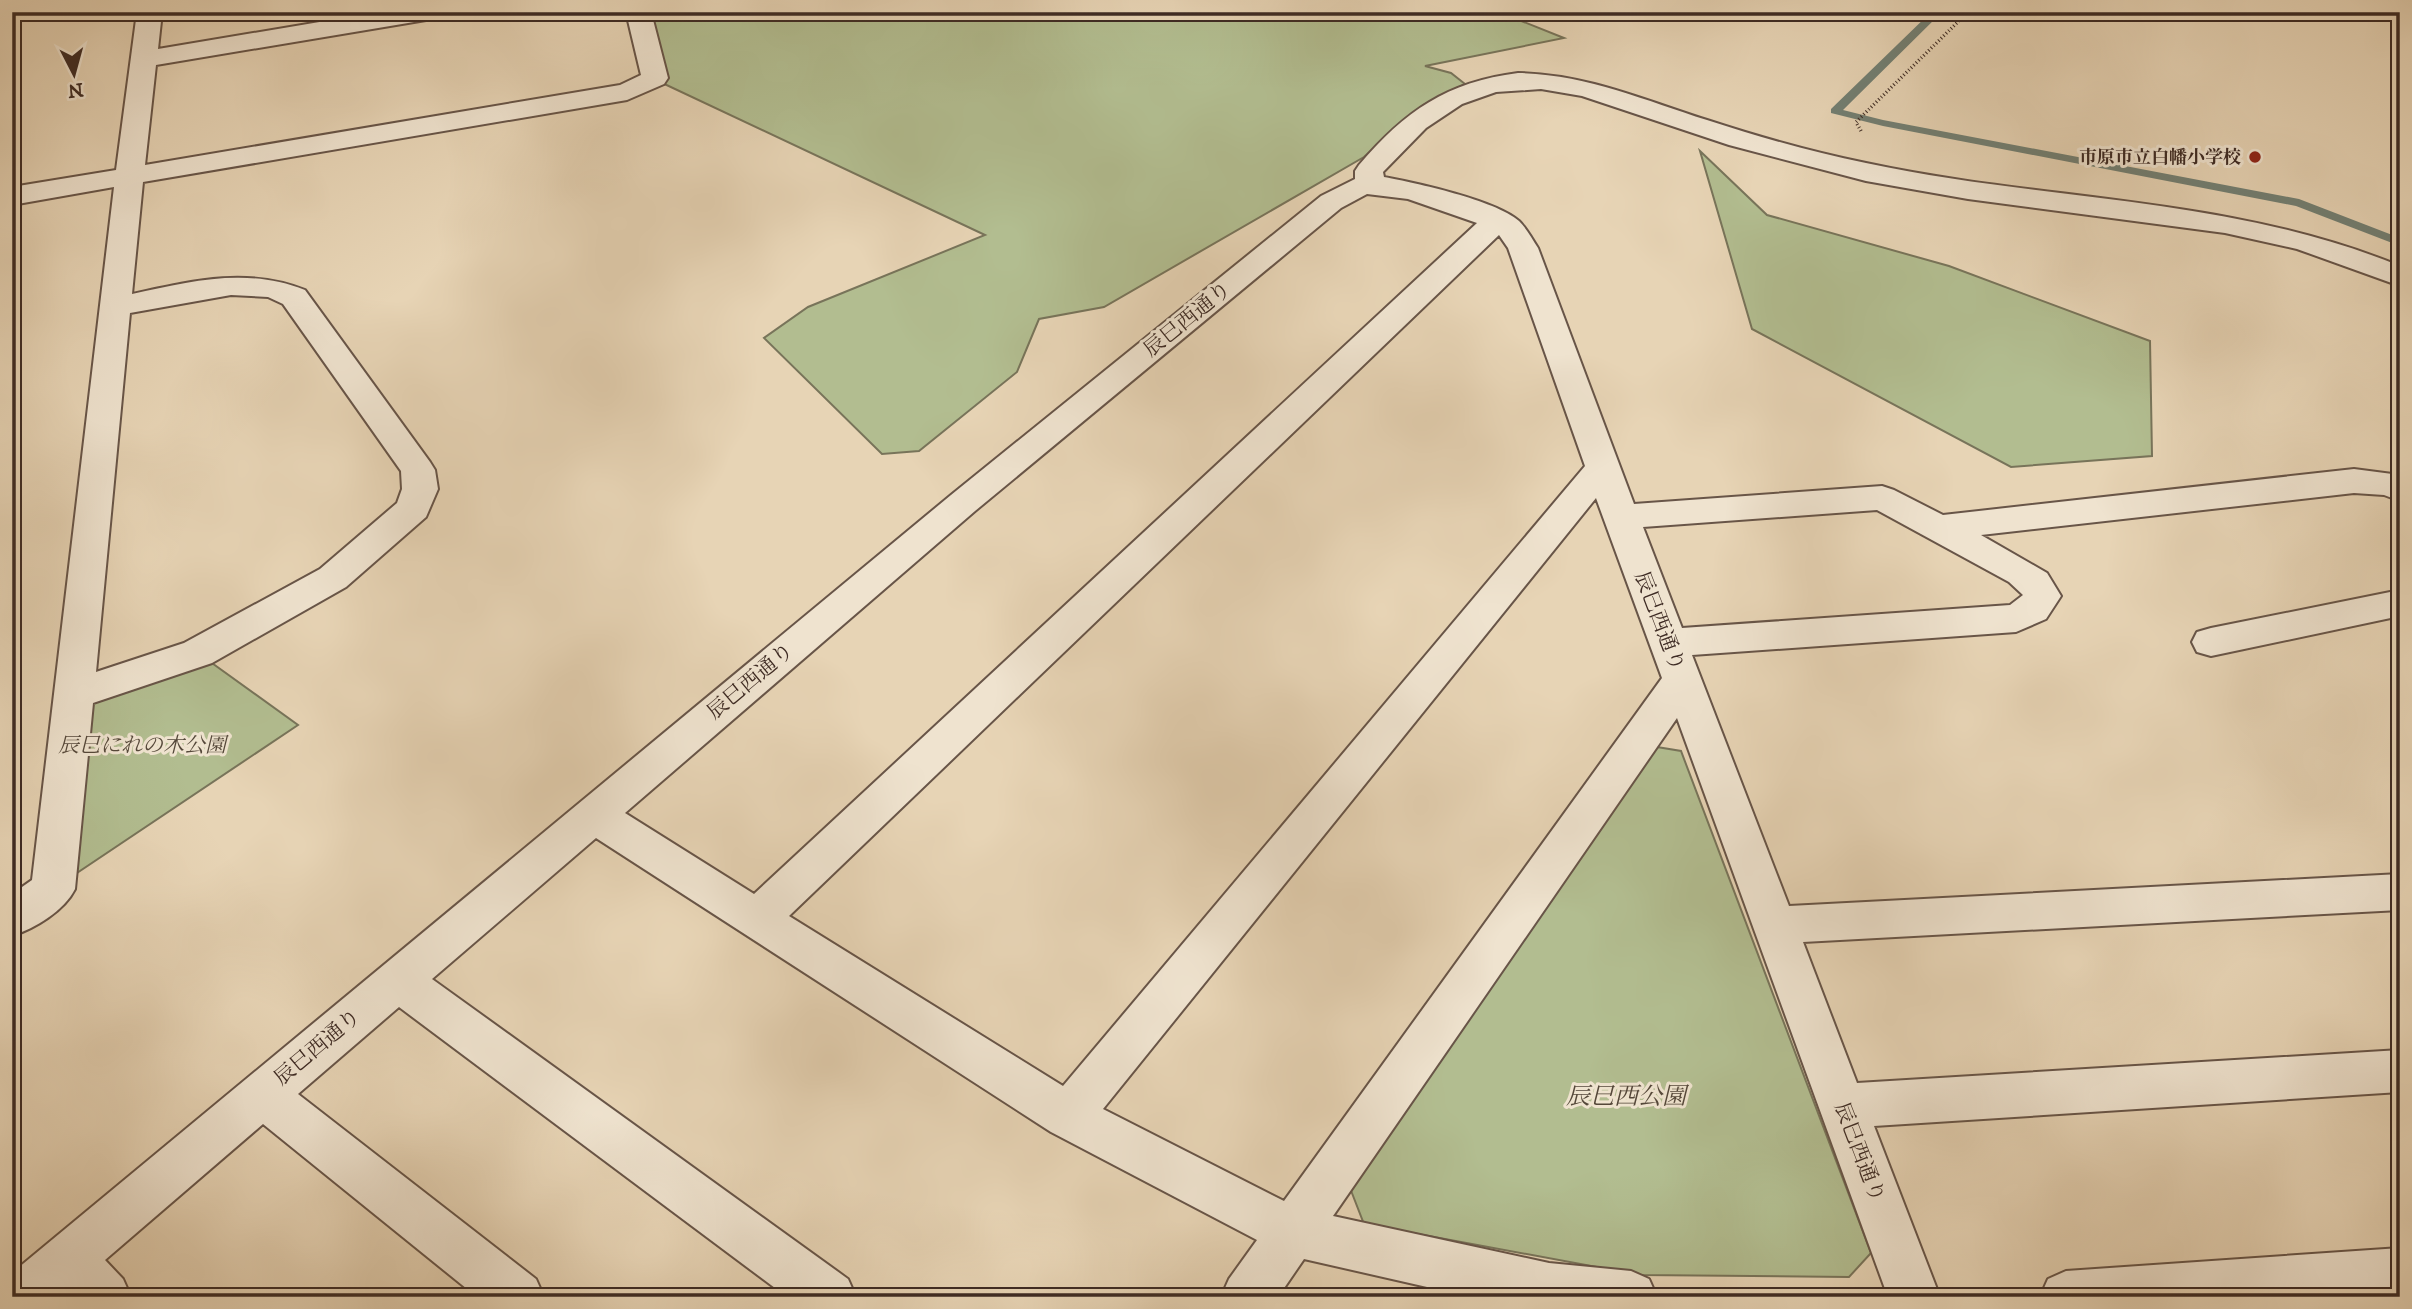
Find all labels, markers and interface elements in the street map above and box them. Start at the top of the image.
north arrow [38,38,108,108]
text: N [66,77,85,102]
place label: 市原市立白幡小学校 [2079,147,2241,169]
marker: 市原市立白幡小学校 [2247,149,2263,165]
street label: 辰巳西通り [1139,277,1237,363]
street label: 辰巳西通り [1628,568,1690,675]
street label: 辰巳西通り [702,638,799,725]
park label: 辰巳にれの木公園 [58,733,229,759]
street label: 辰巳西通り [269,1004,366,1091]
park label: 辰巳西公園 [1566,1082,1690,1112]
street label: 辰巳西通り [1828,1099,1890,1206]

